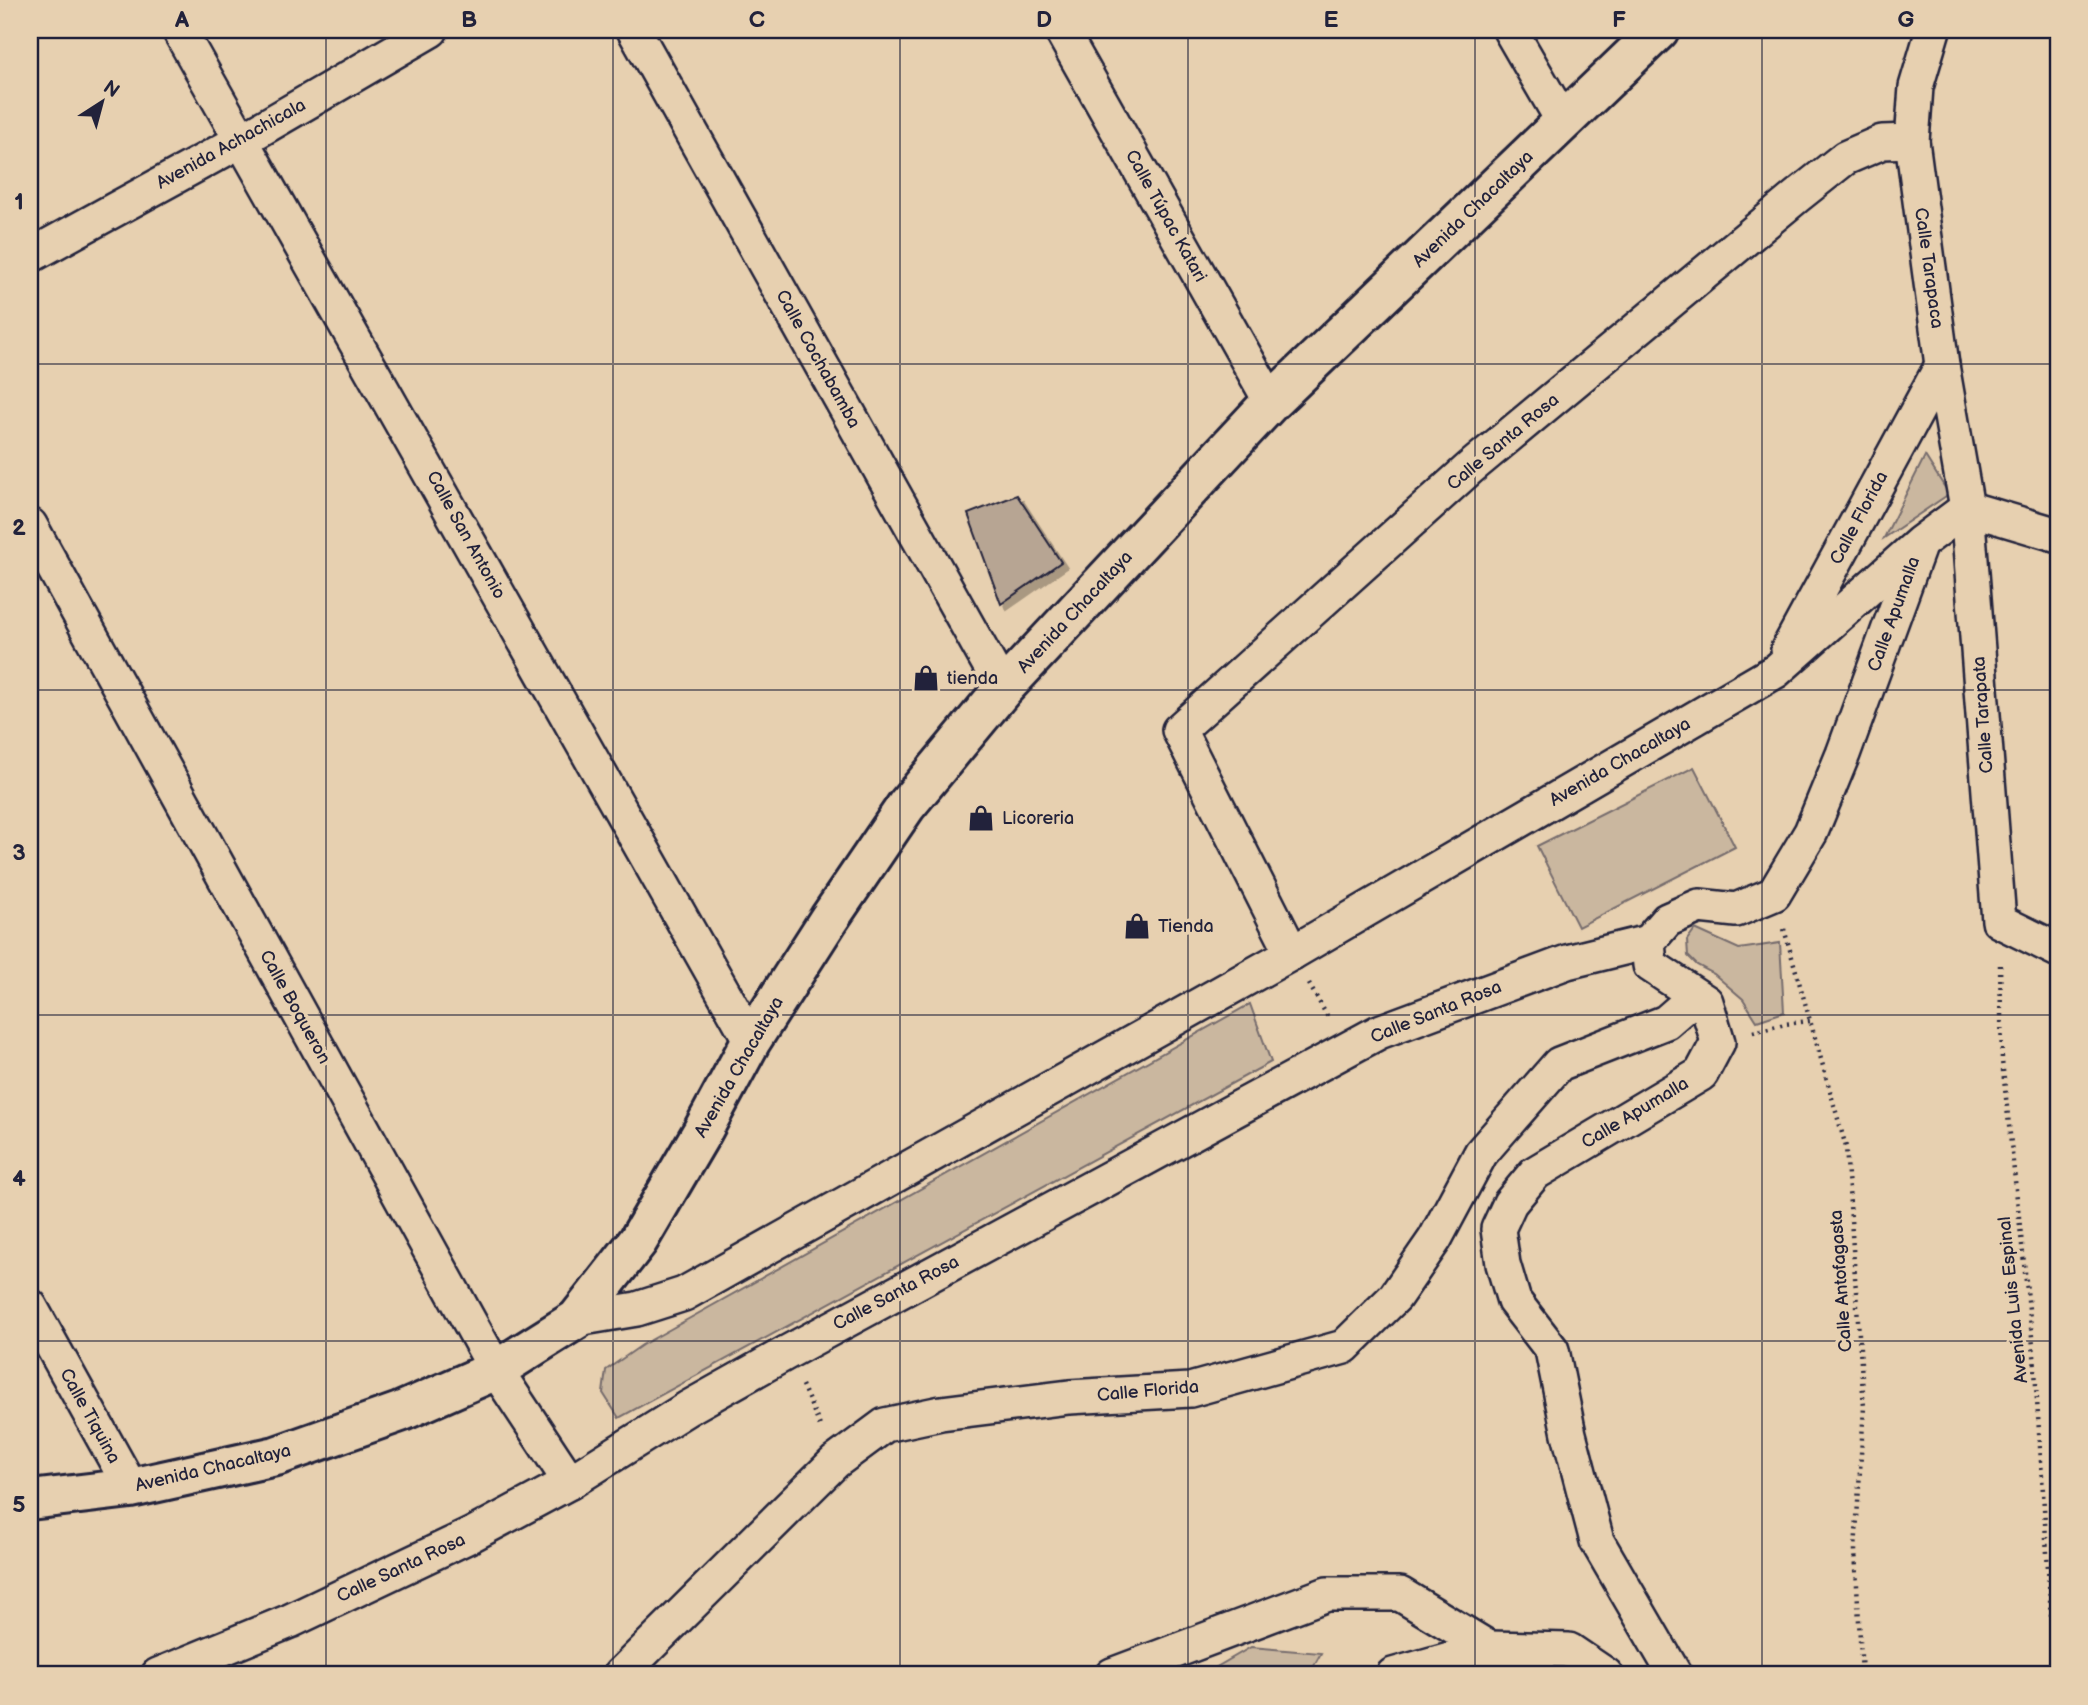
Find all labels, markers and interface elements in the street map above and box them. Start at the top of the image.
text: A [174,6,190,34]
text: B [461,6,477,34]
text: C [749,6,765,34]
text: D [1036,6,1052,34]
text: E [1324,6,1339,34]
text: F [1612,6,1626,34]
text: G [1898,6,1915,34]
north arrow [66,66,136,136]
text: N [99,76,124,103]
street label: Avenida Achachicala [153,94,309,194]
street label: Calle Túpac Katari [1121,146,1211,286]
street label: Avenida Chacaltaya [1408,146,1538,272]
text: 1 [14,188,24,216]
street label: Calle Tarapaca [1910,206,1948,330]
street label: Calle Cochabamba [771,286,865,432]
street label: Calle Santa Rosa [1443,389,1563,495]
street label: Calle San Antonio [422,467,510,603]
street label: Calle Florida [1826,468,1892,568]
text: 2 [12,514,26,542]
street label: Avenida Chacaltaya [1013,547,1137,677]
street label: Calle Apumalla [1863,554,1925,674]
street label: Calle Tarapata [1968,656,1998,774]
shop icon: tienda [911,663,941,693]
place label: tienda [947,668,998,689]
street label: Avenida Chacaltaya [1546,713,1694,811]
shop icon: Licoreria [966,803,996,833]
place label: Licoreria [1002,808,1074,829]
text: 3 [12,839,26,867]
shop icon: Tienda [1122,911,1152,941]
place label: Tienda [1158,916,1214,937]
street label: Calle Boqueron [255,947,335,1067]
street label: Calle Santa Rosa [1367,976,1505,1048]
street label: Avenida Chacaltaya [690,993,788,1141]
street label: Calle Apumalla [1578,1073,1692,1153]
text: 4 [12,1165,26,1193]
street label: Calle Antofagasta [1826,1209,1856,1353]
street label: Avenida Luis Espinal [1994,1216,2032,1384]
street label: Calle Santa Rosa [830,1251,962,1335]
street label: Calle Tiquina [55,1365,125,1467]
street label: Calle Florida [1096,1376,1200,1406]
street label: Avenida Chacaltaya [133,1440,293,1496]
text: 5 [12,1491,26,1519]
street label: Calle Santa Rosa [333,1529,469,1607]

